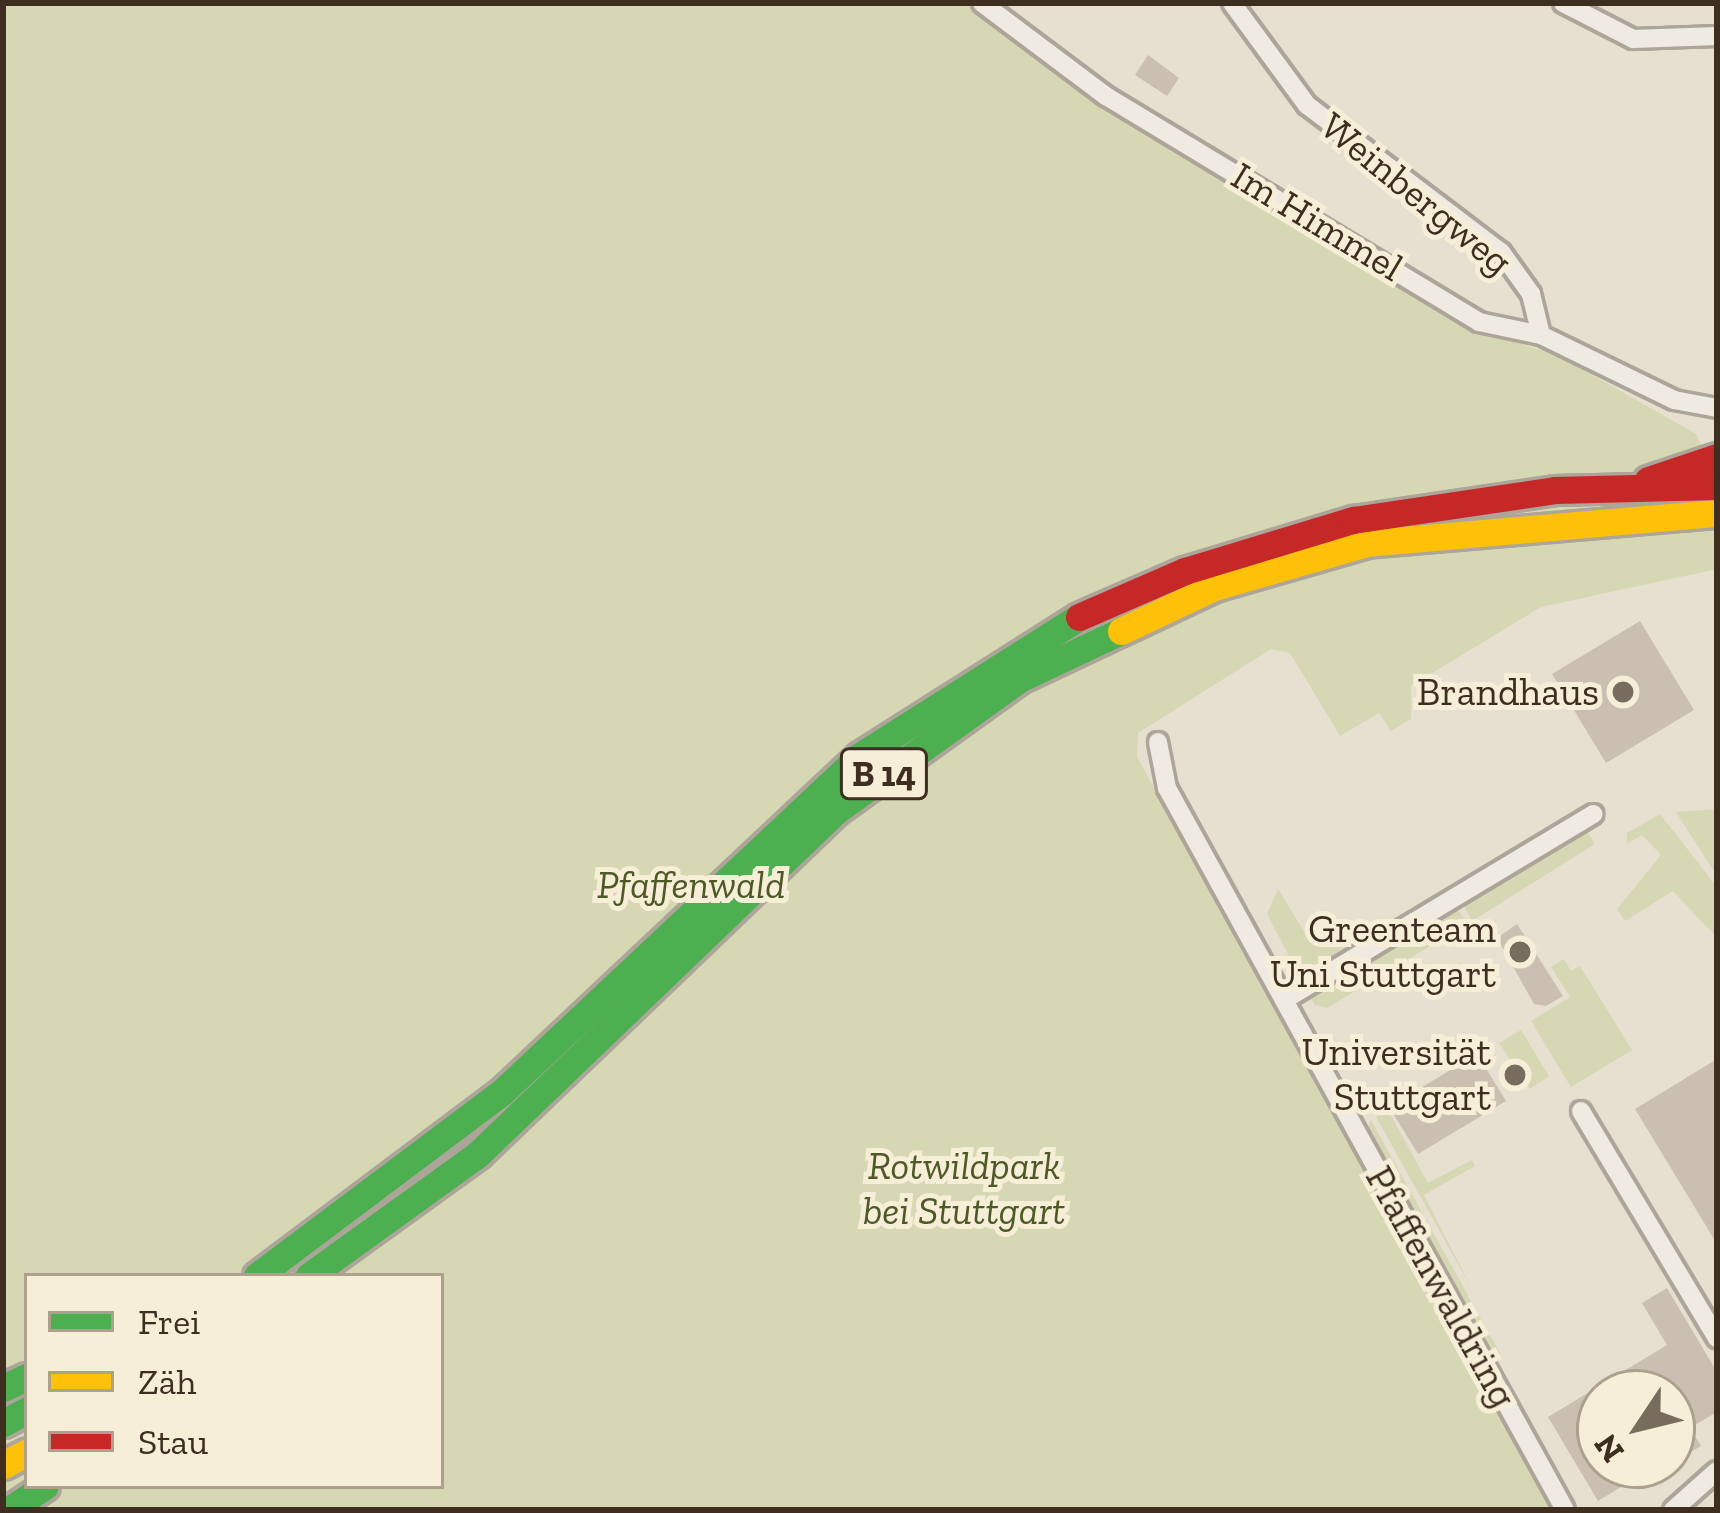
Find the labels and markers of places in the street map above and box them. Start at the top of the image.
place label: Brandhaus [1417,669,1599,715]
marker: Brandhaus [1610,679,1636,705]
place label: Greenteam Uni Stuttgart [1270,907,1496,998]
marker: Greenteam Uni Stuttgart [1507,939,1533,965]
place label: Universität Stuttgart [1301,1030,1491,1121]
marker: Universität Stuttgart [1502,1062,1528,1088]

